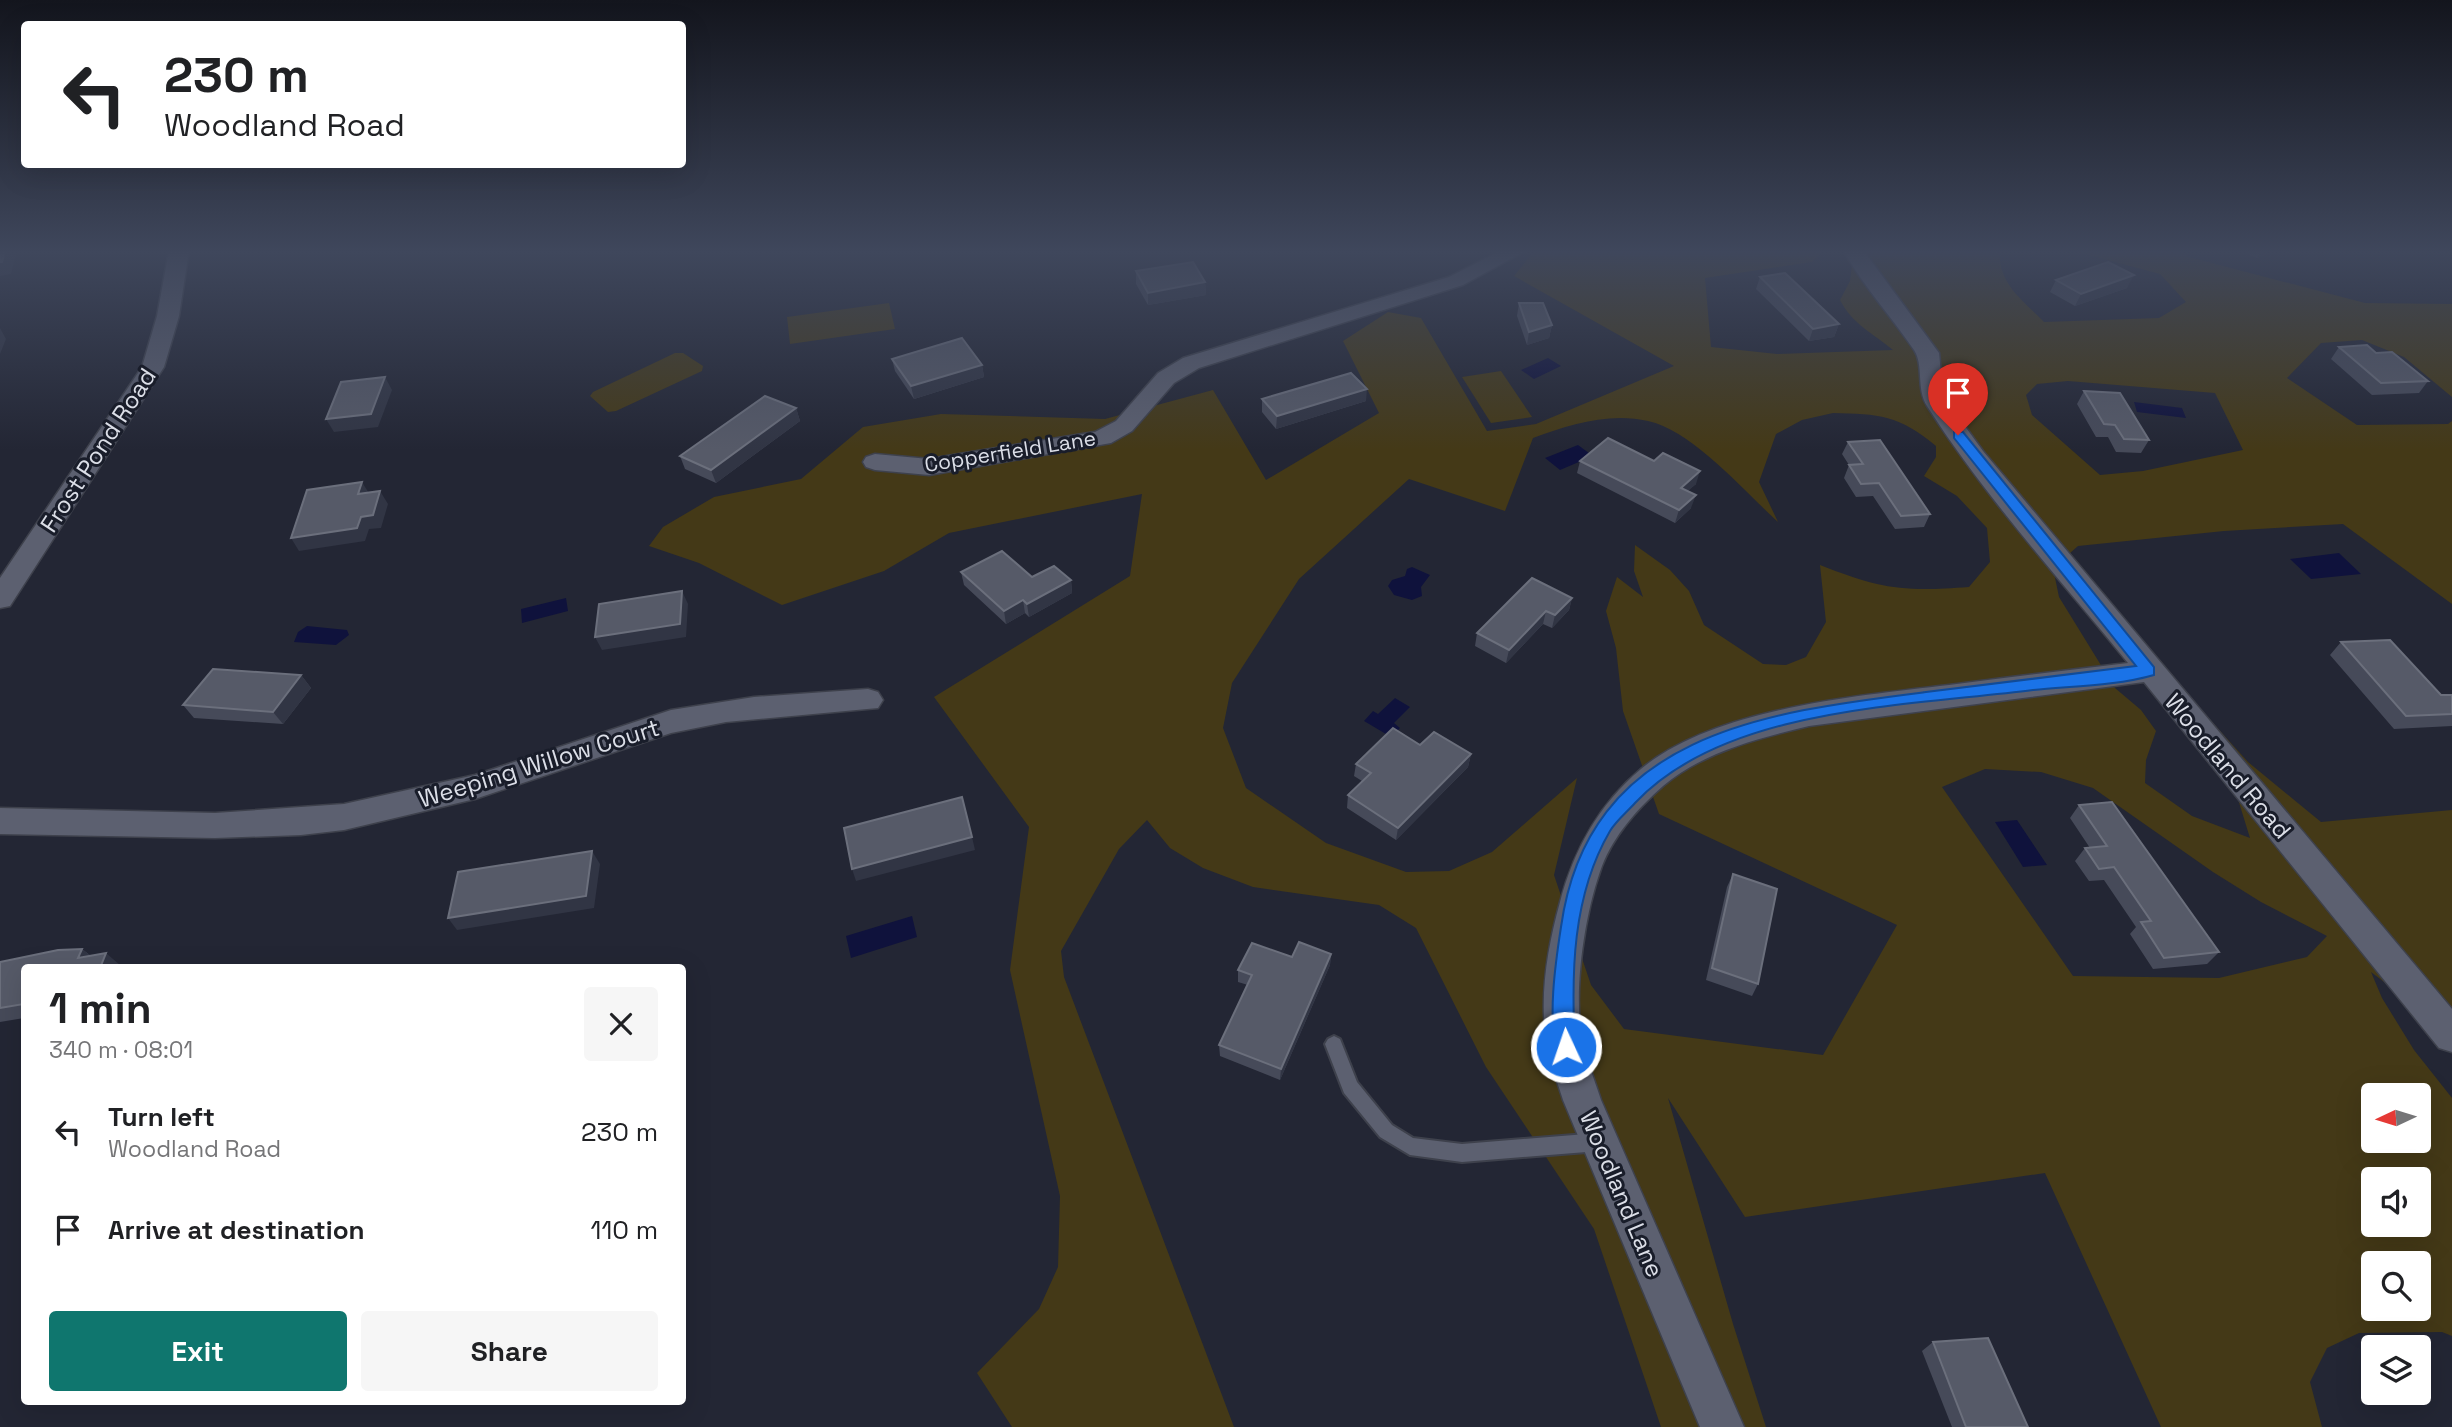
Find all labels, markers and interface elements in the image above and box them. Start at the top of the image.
text: 230 m [164,44,309,106]
icon: left [49,49,140,140]
text: Woodland Road [164,105,405,145]
street label: Frost Pond Road [33,362,163,538]
pin [1928,363,1988,435]
icon: arrive [1939,374,1977,412]
street label: Copperfield Lane [922,424,1098,478]
street label: Woodland Road [2158,687,2298,845]
street label: Weeping Willow Court [415,712,663,814]
text: 1 min [49,982,152,1035]
button: close [584,987,658,1061]
position arrow [1529,1010,1603,1084]
text: 340 m · 08:01 [49,1035,193,1065]
north arrow [2361,1083,2431,1153]
map controls [2361,1083,2431,1405]
text: Turn left [108,1100,215,1134]
street label: Woodland Lane [1573,1106,1671,1282]
icon: left [49,1113,87,1151]
text: 230 m [581,1115,658,1149]
text: Woodland Road [108,1134,281,1164]
button: sound [2361,1167,2431,1237]
icon: arrive [49,1211,87,1249]
text: Arrive at destination [108,1213,365,1247]
text: 110 m [591,1213,658,1247]
button: search [2361,1251,2431,1321]
button: Exit [49,1311,347,1391]
button: Share [361,1311,658,1391]
button: layers [2361,1335,2431,1405]

